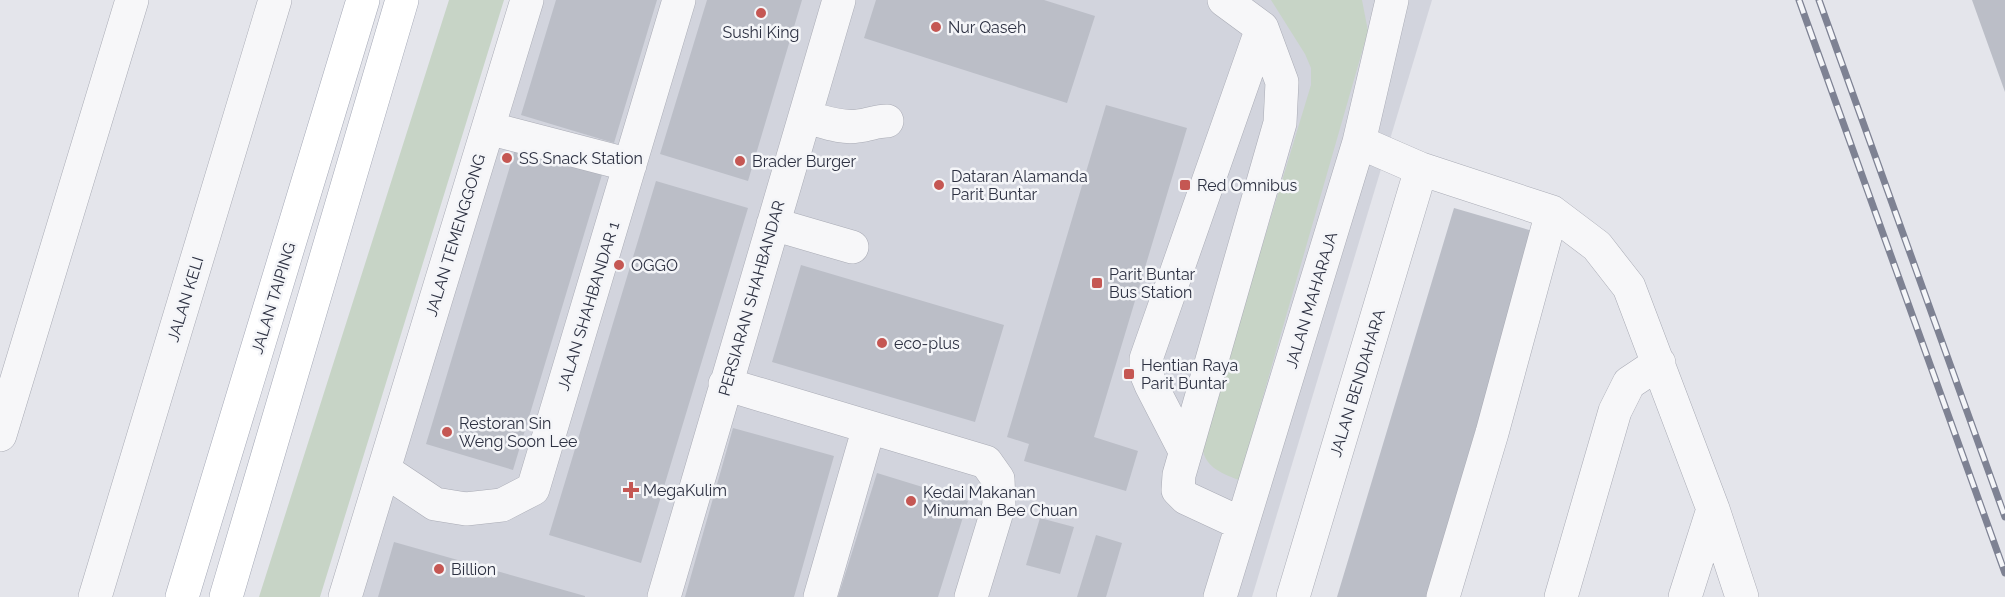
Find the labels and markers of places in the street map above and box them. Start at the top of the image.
marker: Sushi King [754,6,768,20]
place label: Nur Qaseh [948,18,1026,37]
marker: Nur Qaseh [929,20,943,34]
place label: Sushi King [723,23,799,42]
place label: SS Snack Station [519,149,643,168]
marker: SS Snack Station [500,151,514,165]
place label: Brader Burger [752,152,856,171]
marker: Brader Burger [733,154,747,168]
place label: Dataran Alamanda Parit Buntar [951,167,1088,204]
place label: Red Omnibus [1197,176,1297,195]
marker: Dataran Alamanda Parit Buntar [932,178,946,192]
marker: Red Omnibus [1178,178,1192,192]
place label: OGGO [631,256,678,275]
marker: OGGO [612,258,626,272]
place label: Parit Buntar Bus Station [1109,265,1196,302]
marker: Parit Buntar Bus Station [1090,276,1104,290]
place label: eco-plus [894,334,960,353]
marker: eco-plus [875,336,889,350]
place label: Hentian Raya Parit Buntar [1141,356,1238,393]
marker: Hentian Raya Parit Buntar [1122,367,1136,381]
place label: Restoran Sin Weng Soon Lee [459,414,577,451]
marker: Restoran Sin Weng Soon Lee [440,425,454,439]
place label: MegaKulim [643,481,727,500]
marker: MegaKulim [624,483,638,497]
place label: Kedai Makanan Minuman Bee Chuan [923,483,1078,520]
marker: Kedai Makanan Minuman Bee Chuan [904,494,918,508]
place label: Billion [451,560,496,579]
marker: Billion [432,562,446,576]

